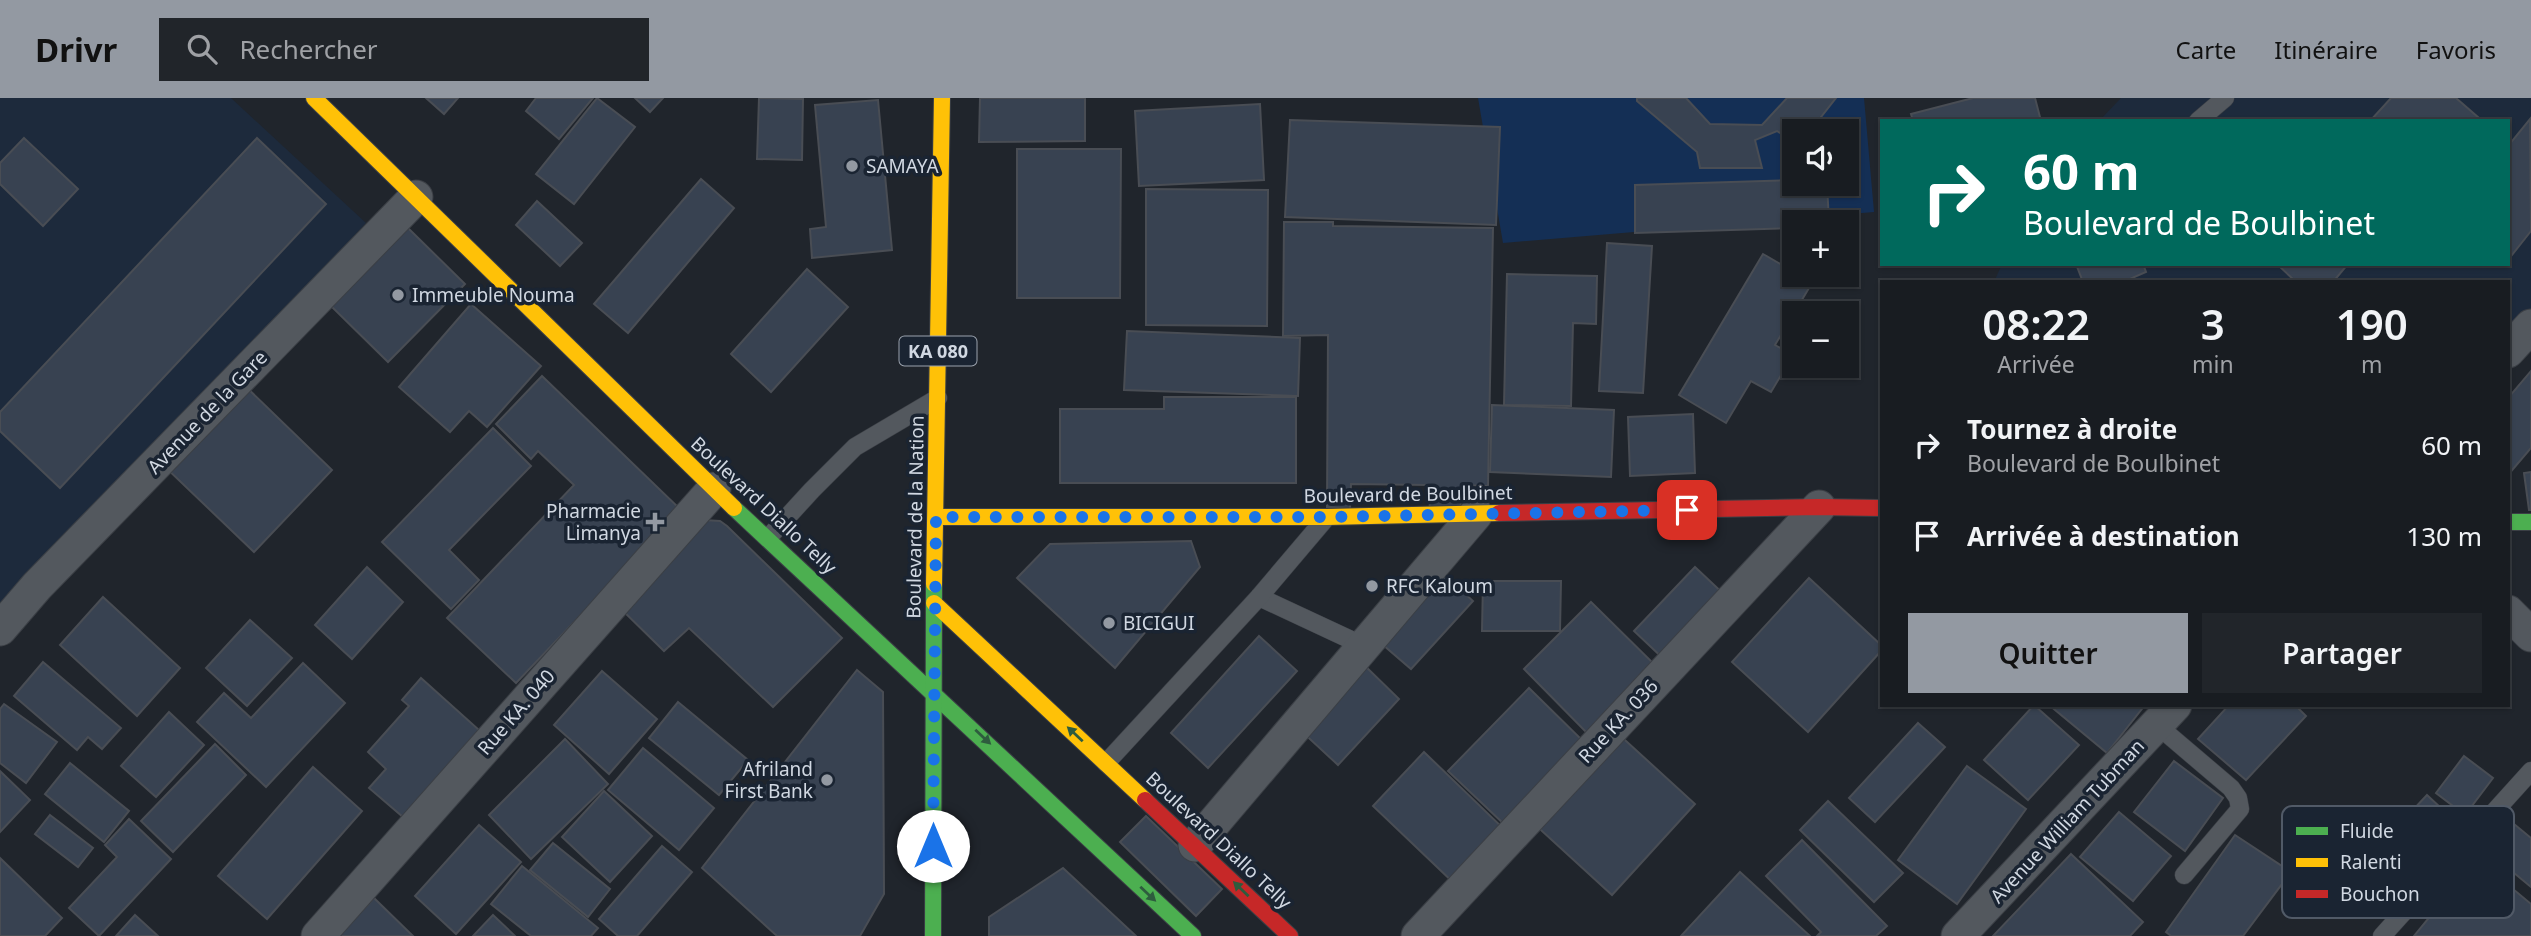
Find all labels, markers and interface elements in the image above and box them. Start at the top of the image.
search box [159,18,649,81]
text: Drivr [35,27,117,72]
icon: search [183,30,221,68]
text: Rechercher [239,31,378,67]
text: Carte [2176,33,2236,66]
text: Itinéraire [2274,33,2378,66]
text: Favoris [2416,33,2496,66]
map controls [1782,119,1859,378]
button: sound [1782,119,1859,196]
text: 60 m [2023,138,2140,204]
icon: right [1908,147,1999,238]
place label: SAMAYA [866,153,939,179]
marker: SAMAYA [844,158,860,174]
text: Boulevard de Boulbinet [2023,201,2375,244]
button: + [1782,210,1859,287]
place label: Immeuble Nouma [412,282,575,308]
marker: Immeuble Nouma [390,287,406,303]
text: 08:22 [1982,295,2090,352]
text: 3 [2201,295,2225,352]
text: 190 [2336,295,2408,352]
button: − [1782,301,1859,378]
road number: KA 080 [900,337,976,366]
street label: Avenue de la Gare [141,345,273,479]
text: Arrivée [1997,348,2075,380]
text: min [2192,348,2234,380]
text: m [2361,348,2383,380]
text: Tournez à droite [1967,411,2177,447]
street label: Boulevard de la Nation [900,415,930,619]
icon: right [1908,426,1946,464]
text: 60 m [2421,427,2482,463]
street label: Boulevard Diallo Telly [686,431,843,580]
text: Boulevard de Boulbinet [1967,447,2220,479]
street label: Boulevard de Boulbinet [1303,479,1513,509]
pin [1657,480,1717,540]
icon: arrive [1668,491,1706,529]
place label: Pharmacie Limanya [546,498,641,546]
marker: Pharmacie Limanya [647,514,663,530]
icon: arrive [1908,517,1946,555]
text: Arrivée à destination [1967,518,2240,554]
text: 130 m [2406,518,2482,554]
place label: RFC Kaloum [1386,573,1493,599]
marker: RFC Kaloum [1364,578,1380,594]
place label: BICIGUI [1123,610,1194,636]
button: Quitter [1908,613,2188,693]
button: Partager [2202,613,2482,693]
marker: BICIGUI [1101,615,1117,631]
street label: Rue KA. 040 [471,664,561,760]
street label: Rue KA. 036 [1572,673,1664,769]
one-way arrow [1067,726,1084,742]
one-way arrow [974,729,991,745]
street label: Avenue William Tubman [1984,733,2150,909]
place label: Afriland First Bank [725,756,813,804]
street label: Boulevard Diallo Telly [1141,766,1298,915]
marker: Afriland First Bank [819,772,835,788]
legend [2282,806,2514,918]
position arrow [896,809,970,883]
text: Fluide [2340,818,2394,844]
text: Ralenti [2340,849,2402,875]
one-way arrow [1233,881,1250,897]
text: Bouchon [2340,881,2420,907]
one-way arrow [1139,885,1156,901]

